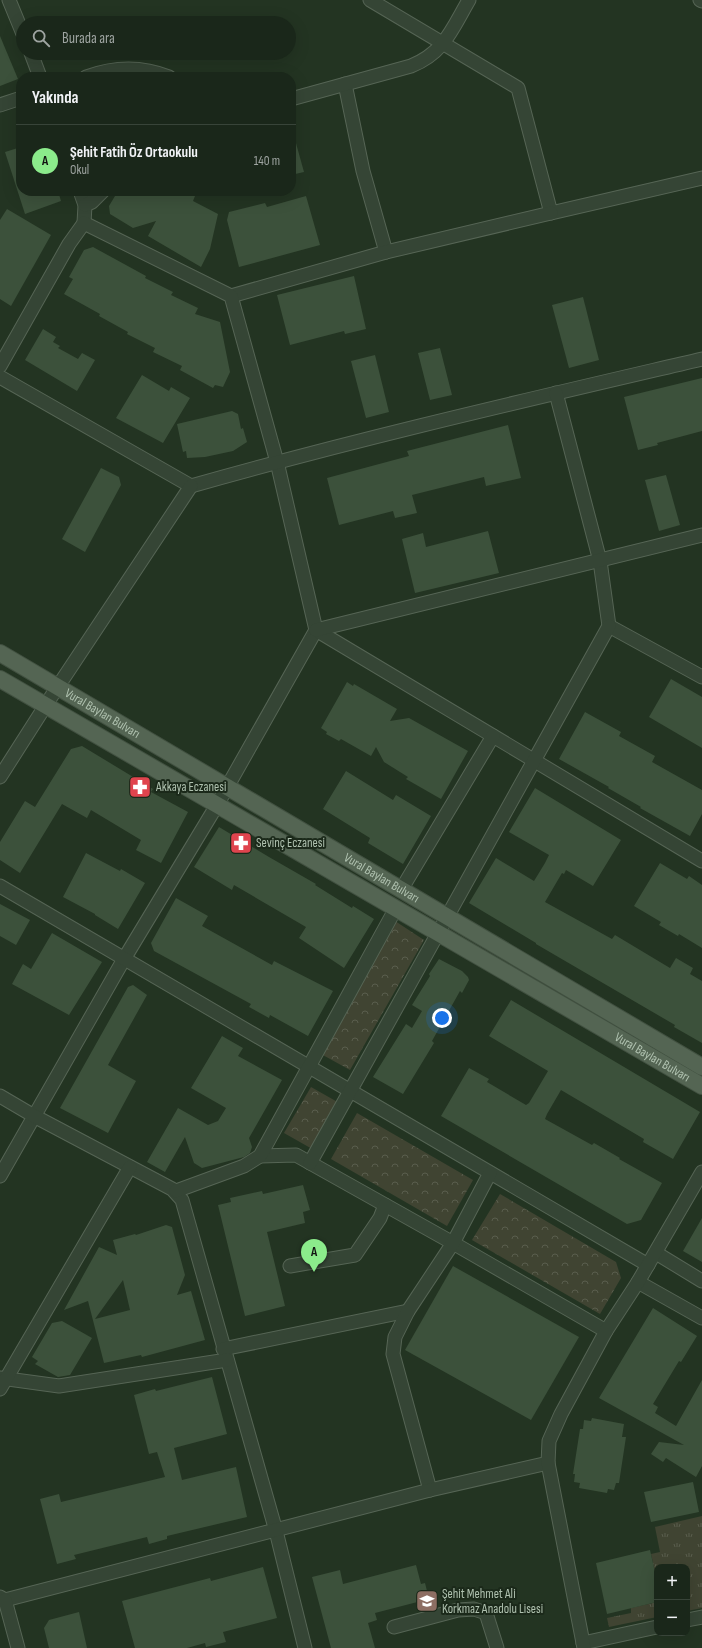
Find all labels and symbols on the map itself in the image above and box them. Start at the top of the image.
street label: Vural Baylan Bulvarı [62,685,143,742]
pharmacy icon: Akkaya Eczanesi [127,774,153,800]
place label: Akkaya Eczanesi [155,779,226,795]
pharmacy icon: Sevinç Eczanesi [228,830,254,856]
place label: Sevinç Eczanesi [256,835,325,851]
street label: Vural Baylan Bulvarı [341,850,422,906]
your location [432,1008,452,1028]
street label: Vural Baylan Bulvarı [612,1029,693,1085]
pin: A [301,1239,327,1272]
place label: Şehit Mehmet Ali Korkmaz Anadolu Lisesi [442,1586,543,1617]
school or university icon: Şehit Mehmet Ali Korkmaz Anadolu Lisesi [414,1588,440,1614]

